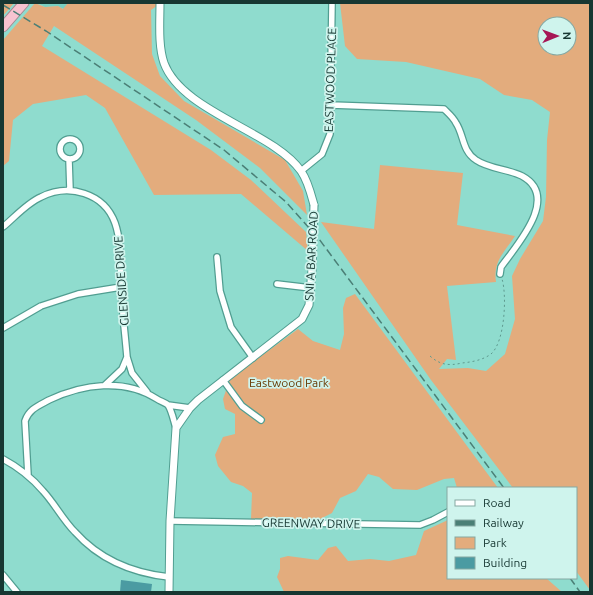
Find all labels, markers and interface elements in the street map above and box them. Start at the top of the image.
north arrow [537,16,577,56]
street label: EASTWOOD PLACE [322,27,338,132]
text: N [561,32,573,40]
street label: SNI A BAR ROAD [302,211,320,301]
street label: GLENSIDE DRIVE [111,235,131,326]
park label: Eastwood Park [249,376,329,389]
legend [447,487,577,579]
text: Road [483,496,511,509]
street label: GREENWAY DRIVE [262,516,361,530]
text: Railway [483,516,524,529]
text: Park [483,536,507,549]
text: Building [483,556,527,569]

